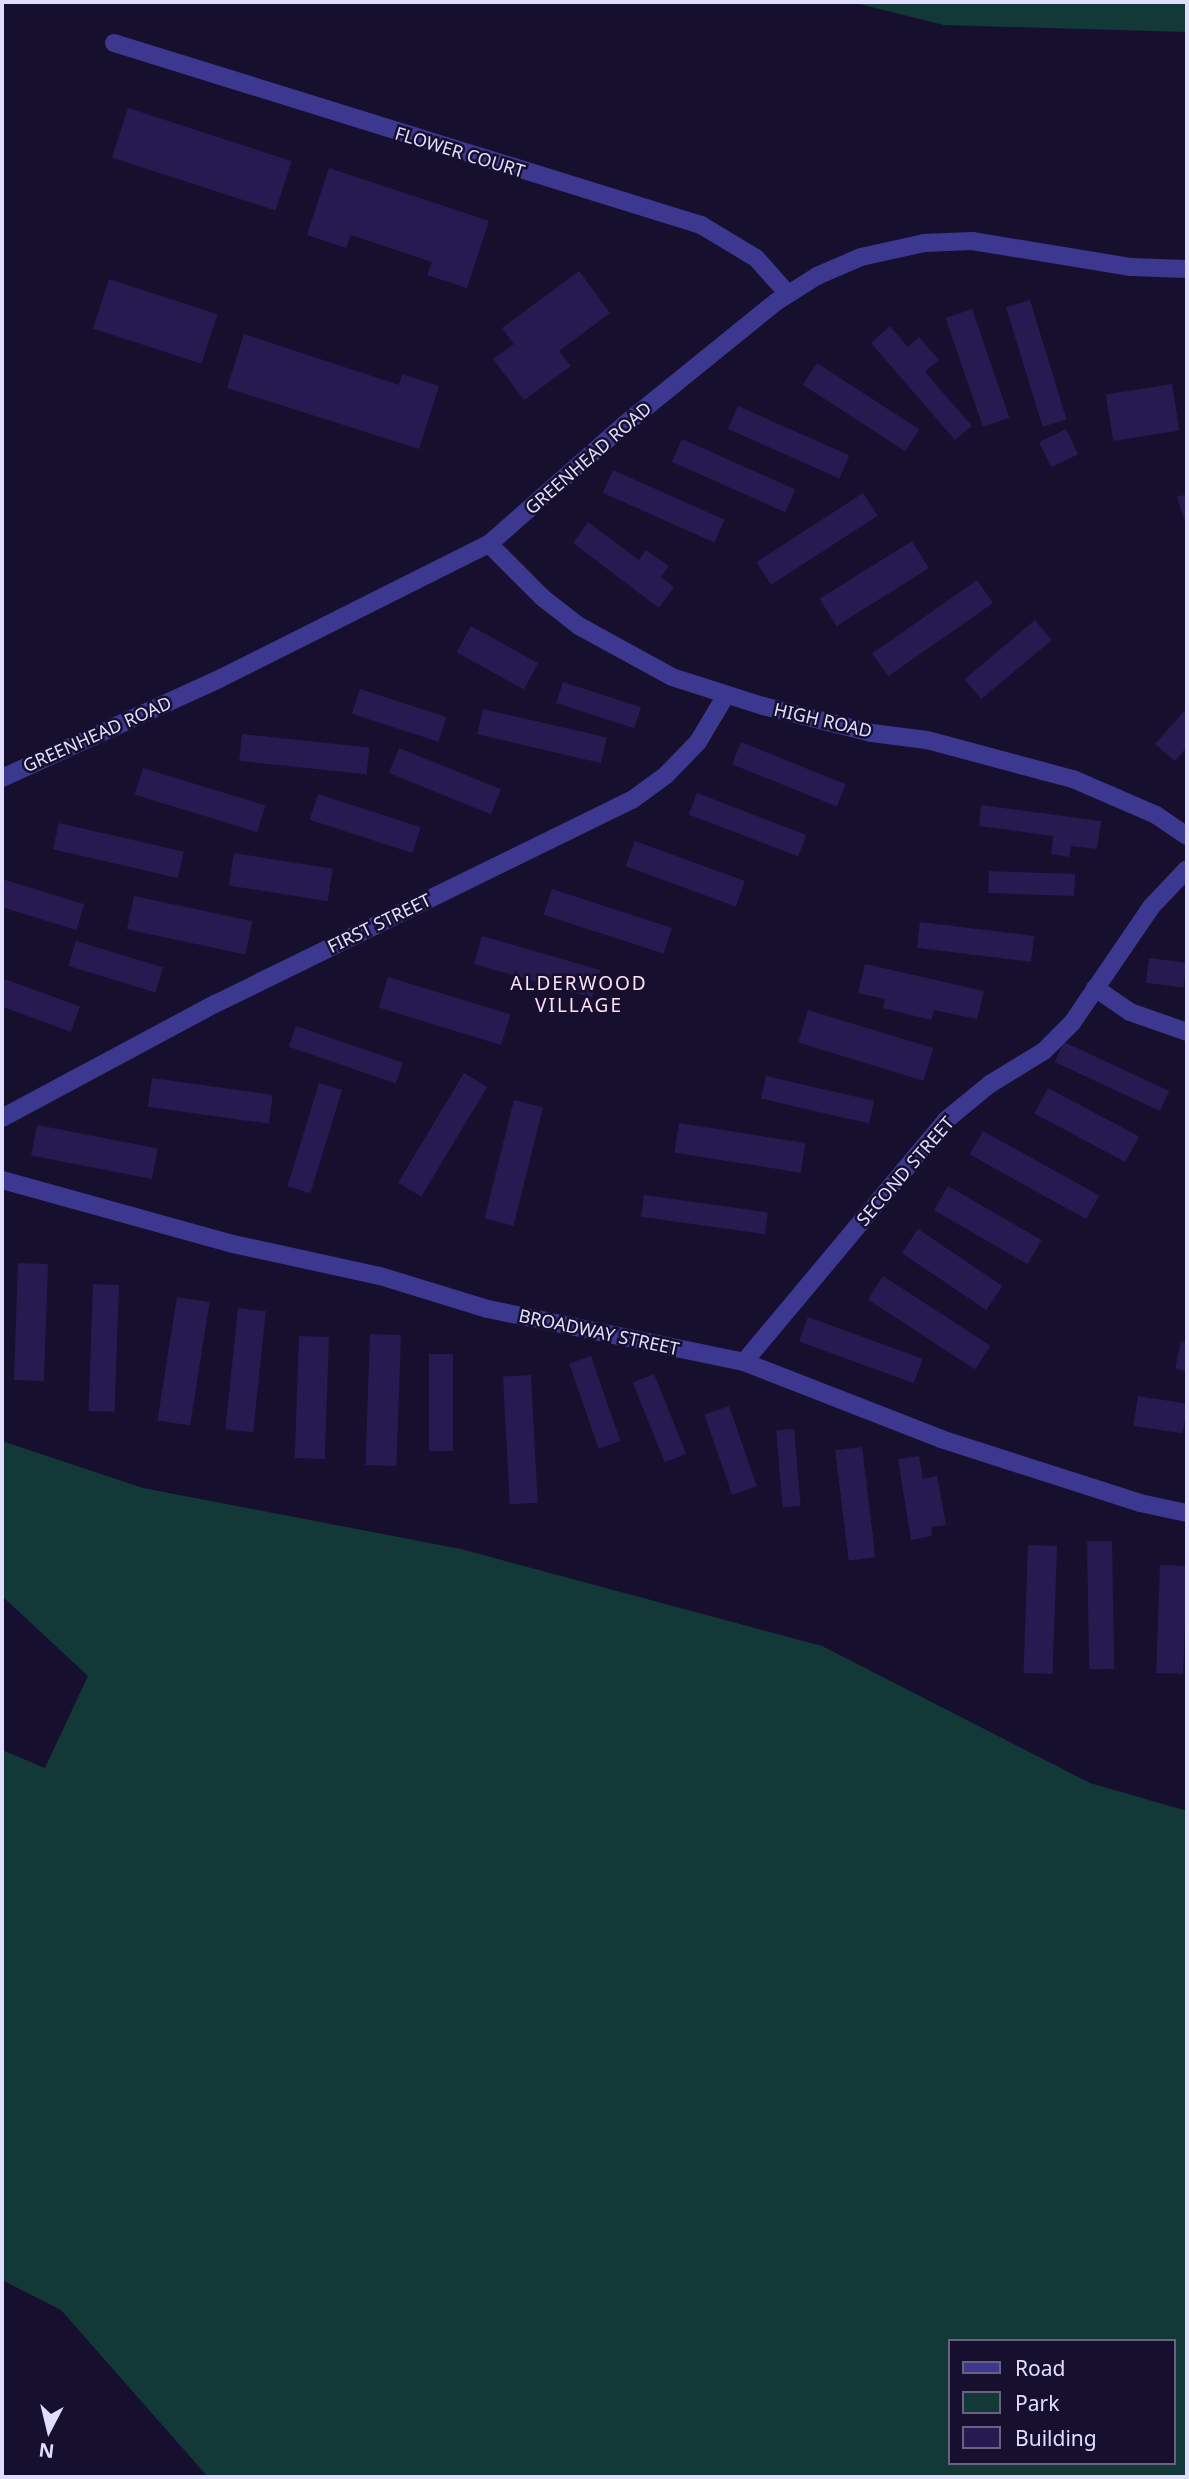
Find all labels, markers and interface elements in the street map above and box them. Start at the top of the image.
street label: FLOWER COURT [393,122,527,182]
street label: GREENHEAD ROAD [520,397,656,519]
street label: GREENHEAD ROAD [19,692,175,776]
street label: HIGH ROAD [772,698,874,742]
street label: FIRST STREET [324,889,434,957]
district label: ALDERWOOD VILLAGE [511,973,647,1017]
street label: SECOND STREET [852,1112,958,1230]
street label: BROADWAY STREET [517,1304,681,1360]
legend [948,2339,1175,2465]
text: Road [1015,2354,1065,2382]
text: Park [1015,2389,1059,2417]
north arrow [14,2395,84,2465]
text: Building [1015,2424,1097,2452]
text: N [37,2437,56,2465]

